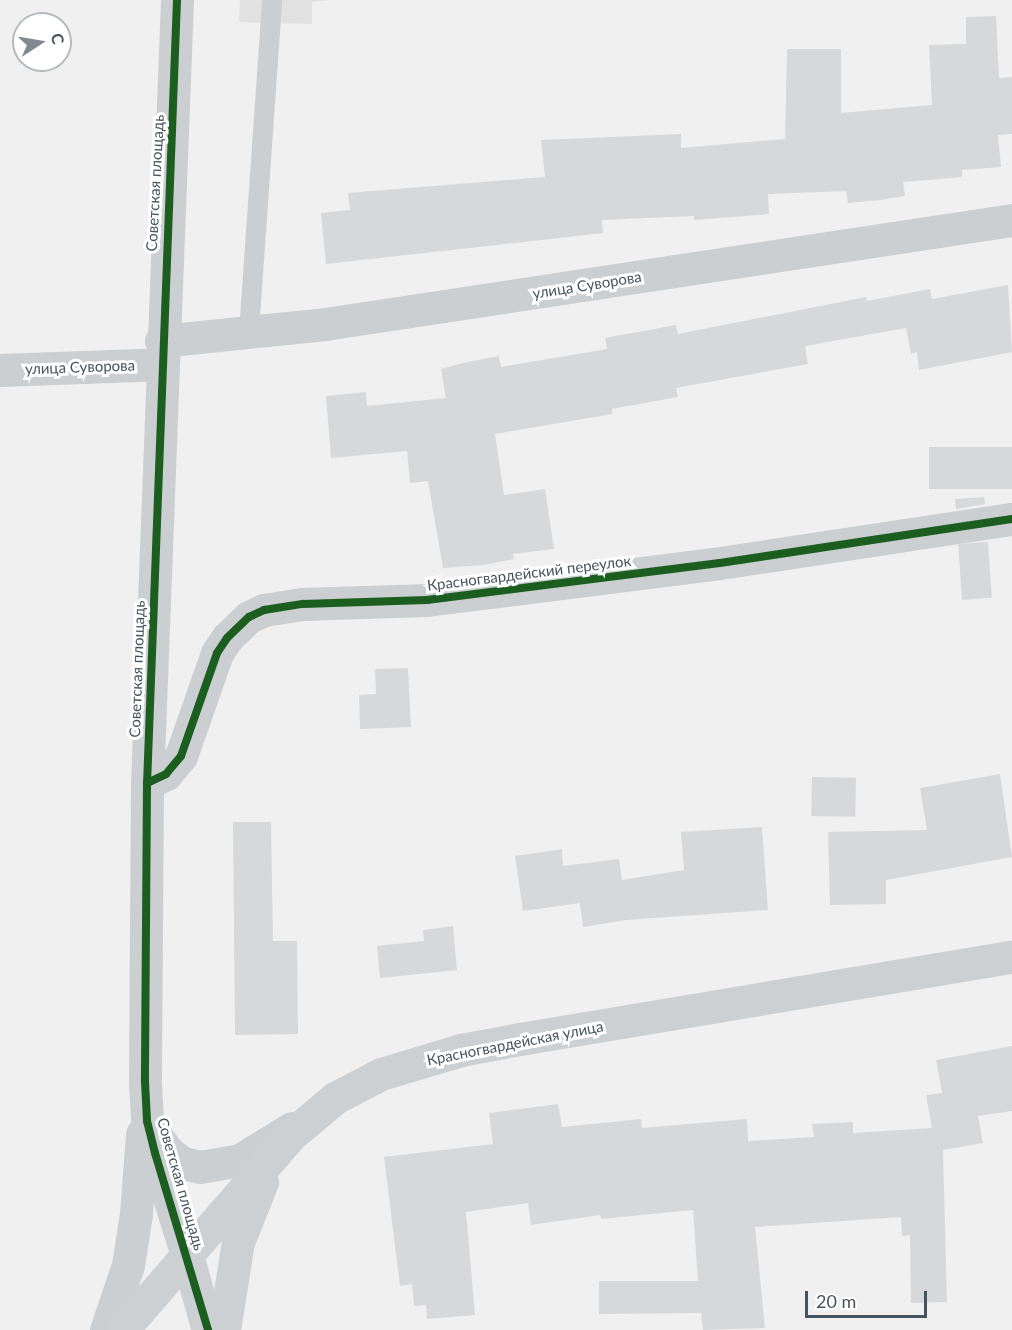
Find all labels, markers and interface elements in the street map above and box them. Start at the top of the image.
north arrow [12,12,72,72]
text: С [48,31,69,46]
street label: Советская площадь [142,114,168,252]
street label: улица Суворова [531,268,643,302]
street label: улица Суворова [25,356,135,378]
street label: Красногвардейский переулок [426,552,632,594]
street label: Советская площадь [126,600,148,738]
street label: Красногвардейская улица [425,1017,605,1069]
street label: Советская площадь [153,1116,209,1252]
scale bar [808,1279,930,1317]
text: 20 m [816,1290,856,1312]

